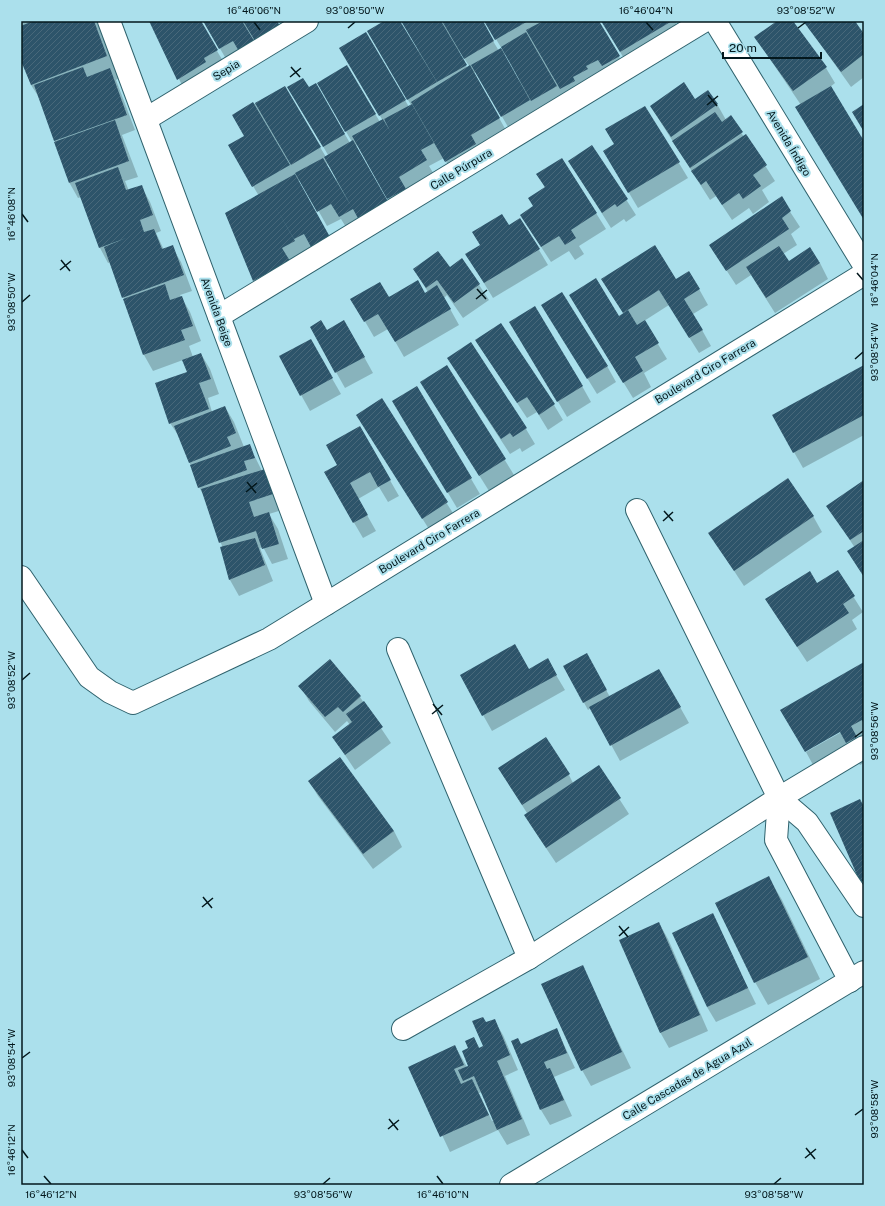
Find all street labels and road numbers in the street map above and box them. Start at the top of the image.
street label: Sepia [210,57,242,83]
street label: Avenida Índigo [765,107,814,178]
street label: Calle Púrpura [428,146,494,192]
street label: Avenida Beige [199,276,235,348]
street label: Boulevard Ciro Farrera [653,336,757,406]
street label: Boulevard Ciro Farrera [377,506,481,576]
street label: Calle Cascadas de Agua Azul [620,1036,754,1122]

